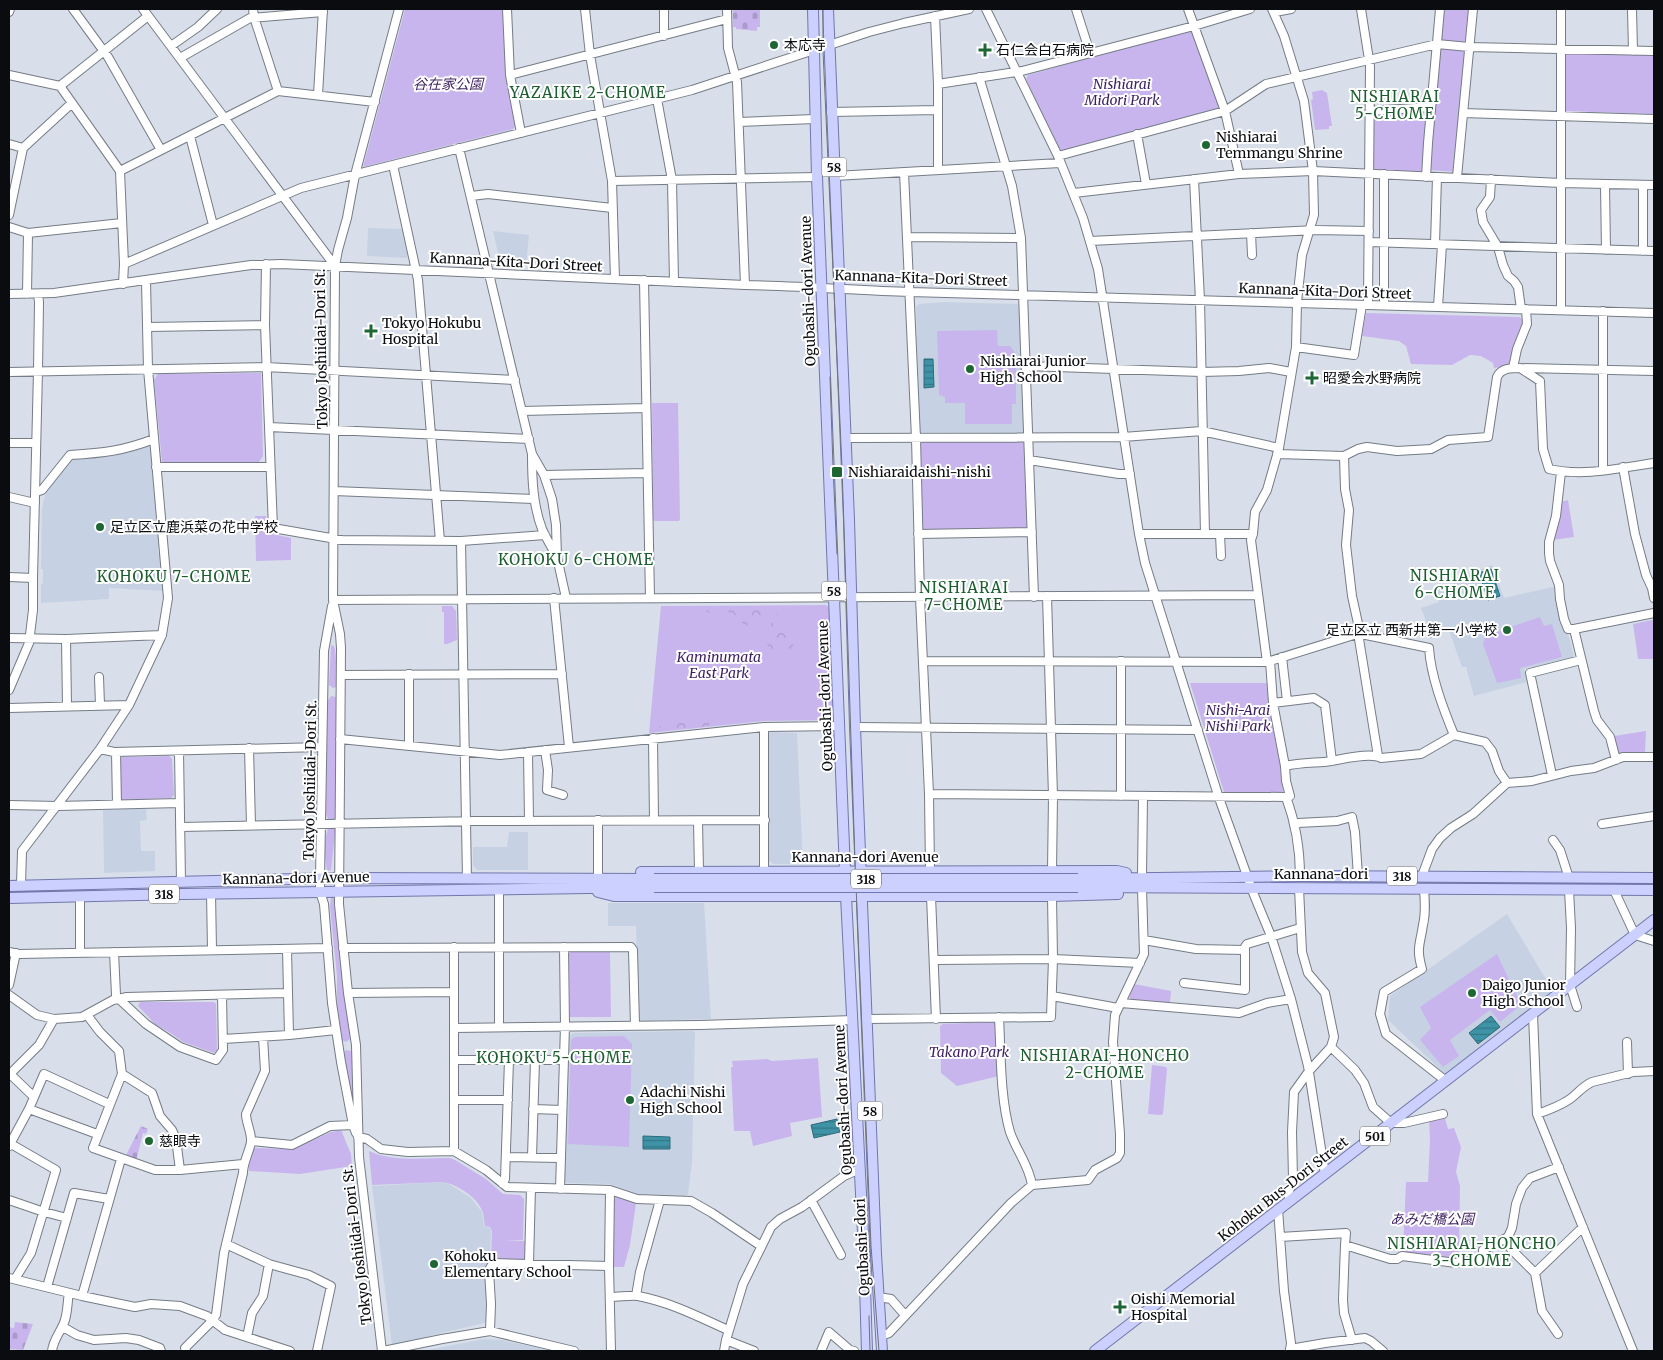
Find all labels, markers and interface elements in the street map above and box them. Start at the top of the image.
place label: 本応寺 [784,36,826,54]
marker: 本応寺 [768,39,780,51]
place label: 石仁会白石病院 [996,41,1094,59]
marker: 石仁会白石病院 [978,43,992,57]
park label: 谷在家公園 [413,75,485,93]
park label: Nishiarai Midori Park [1083,75,1160,109]
district label: YAZAIKE 2-CHOME [509,83,666,102]
district label: NISHIARAI 5-CHOME [1350,87,1440,123]
place label: Nishiarai Temmangu Shrine [1216,128,1343,162]
marker: Nishiarai Temmangu Shrine [1200,139,1212,151]
road number: 58 [822,158,846,176]
street label: Ogubashi-dori Avenue [796,216,820,366]
street label: Kannana-Kita-Dori Street [429,248,604,276]
street label: Kannana-Kita-Dori Street [834,266,1008,290]
street label: Tokyo Joshiidai-Dori St. [311,269,331,429]
street label: Kannana-Kita-Dori Street [1238,279,1412,303]
place label: Tokyo Hokubu Hospital [382,314,481,348]
marker: Tokyo Hokubu Hospital [364,324,378,338]
place label: Nishiarai Junior High School [980,352,1086,386]
marker: Nishiarai Junior High School [964,363,976,375]
place label: 昭愛会水野病院 [1323,369,1421,387]
marker: 昭愛会水野病院 [1305,371,1319,385]
place label: Nishiaraidaishi-nishi [848,463,991,481]
marker: Nishiaraidaishi-nishi [830,465,844,479]
place label: 足立区立鹿浜菜の花中学校 [110,518,278,536]
marker: 足立区立鹿浜菜の花中学校 [94,521,106,533]
district label: KOHOKU 6-CHOME [498,550,654,569]
district label: NISHIARAI 6-CHOME [1410,566,1500,602]
district label: KOHOKU 7-CHOME [97,567,251,586]
district label: NISHIARAI 7-CHOME [919,578,1009,614]
road number: 58 [822,582,846,600]
street label: Ogubashi-dori Avenue [813,621,837,771]
place label: 足立区立 西新井第一小学校 [1326,621,1497,639]
marker: 足立区立 西新井第一小学校 [1501,624,1513,636]
park label: Kaminumata East Park [676,648,761,682]
street label: Tokyo Joshiidai-Dori St. [300,700,320,860]
park label: Nishi-Arai Nishi Park [1205,701,1271,735]
street label: Kannana-dori Avenue [791,848,939,866]
street label: Kannana-dori [1274,865,1369,883]
road number: 318 [1387,866,1417,886]
street label: Kannana-dori Avenue [222,868,370,888]
road number: 318 [851,870,881,889]
road number: 318 [149,884,179,904]
place label: Daigo Junior High School [1482,976,1566,1010]
marker: Daigo Junior High School [1466,987,1478,999]
street label: Ogubashi-dori Avenue [830,1024,856,1176]
park label: Takano Park [929,1043,1010,1061]
district label: NISHIARAI-HONCHO 2-CHOME [1020,1046,1190,1082]
district label: KOHOKU 5-CHOME [476,1048,632,1067]
place label: Adachi Nishi High School [639,1083,726,1117]
marker: Adachi Nishi High School [624,1094,636,1106]
road number: 58 [858,1102,882,1120]
road number: 501 [1360,1126,1390,1146]
place label: 慈眼寺 [159,1132,201,1150]
street label: Kohoku Bus-Dori Street [1214,1132,1352,1245]
marker: 慈眼寺 [143,1135,155,1147]
street label: Tokyo Joshiidai-Dori St. [338,1164,376,1326]
street label: Ogubashi-dori [850,1197,874,1296]
park label: あみだ橋公園 [1390,1210,1476,1228]
district label: NISHIARAI-HONCHO 3-CHOME [1387,1234,1557,1270]
place label: Kohoku Elementary School [444,1247,572,1281]
marker: Kohoku Elementary School [428,1258,440,1270]
place label: Oishi Memorial Hospital [1131,1290,1236,1324]
marker: Oishi Memorial Hospital [1113,1300,1127,1314]

